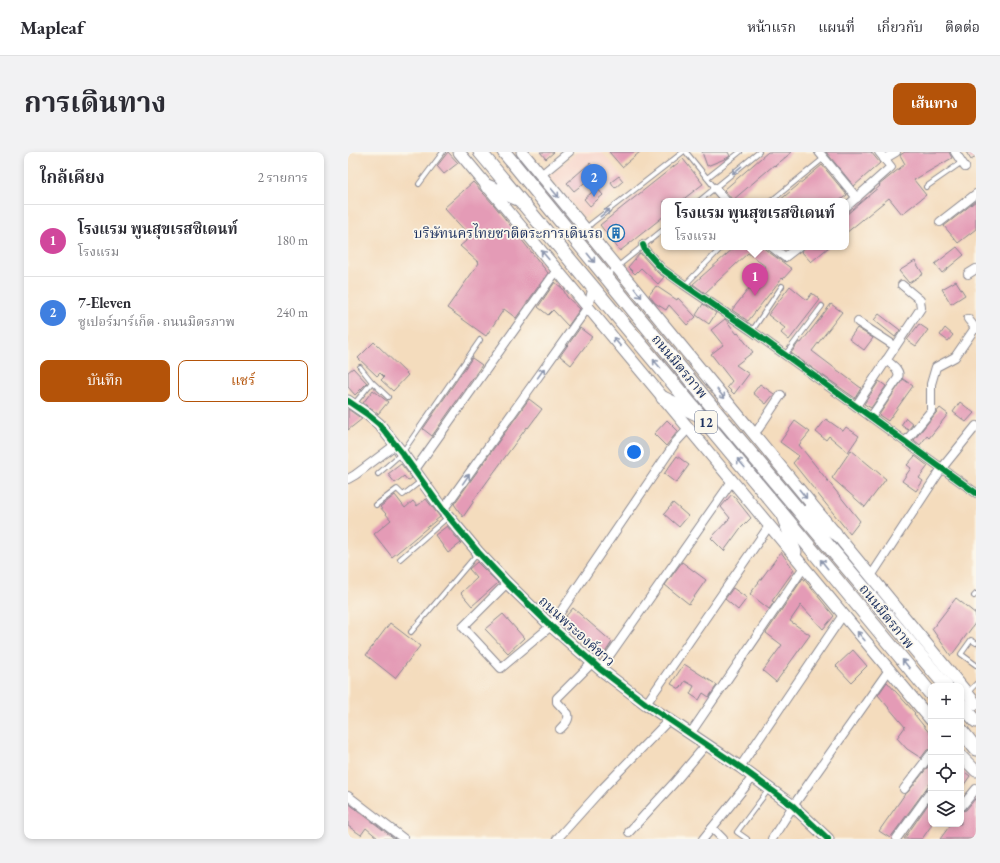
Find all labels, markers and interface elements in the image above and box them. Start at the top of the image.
text: Mapleaf [20,15,84,40]
text: หน้าแรก [747,18,796,36]
text: แผนที่ [818,18,855,36]
text: เกี่ยวกับ [877,18,923,36]
text: ติดต่อ [945,18,980,36]
button: เส้นทาง [893,83,976,125]
text: การเดินทาง [24,84,166,120]
pin: 2 [581,164,607,197]
one-way arrow [732,165,743,174]
text: ใกล้เคียง [40,166,105,188]
text: 2 รายการ [258,169,308,186]
one-way arrow [551,188,560,198]
popup [661,198,849,250]
text: โรงแรม พูนสุขเรสซิเดนท์ [675,203,835,222]
one-way arrow [599,209,610,218]
text: โรงแรม พูนสุขเรสซิเดนท์ [78,219,238,238]
place label: บริษัทนครไทยชาติตระการเดินรถ [414,223,603,242]
building icon: บริษัทนครไทยชาติตระการเดินรถ [606,223,626,243]
text: โรงแรม [675,227,716,244]
text: 1 [50,232,56,249]
text: 180 m [277,232,308,249]
text: โรงแรม [78,243,119,260]
one-way arrow [541,250,550,261]
one-way arrow [587,252,595,263]
pin: 1 [742,263,768,296]
one-way arrow [634,288,642,299]
text: 7-Eleven [78,293,131,312]
text: 2 [50,304,56,321]
text: 240 m [277,304,308,321]
text: ซูเปอร์มาร์เก็ต · ถนนมิตรภาพ [78,313,235,330]
street label: ถนนมิตรภาพ [648,330,712,402]
one-way arrow [613,337,622,348]
one-way arrow [653,358,662,369]
button: บันทึก [40,360,170,402]
button: แชร์ [178,360,308,402]
one-way arrow [537,367,545,378]
one-way arrow [716,388,725,399]
road number: 12 [695,411,717,433]
your location [624,442,644,462]
one-way arrow [736,458,745,469]
one-way arrow [462,473,470,484]
one-way arrow [799,489,808,499]
one-way arrow [819,558,828,569]
street label: ถนนมิตรภาพ [855,580,919,652]
street label: ถนนพระองค์ขาว [535,592,619,670]
one-way arrow [857,631,866,642]
one-way arrow [902,658,911,669]
map controls [928,683,964,827]
button: + [928,683,964,719]
button: − [928,719,964,755]
button: locate [928,755,964,791]
button: layers [928,791,964,827]

